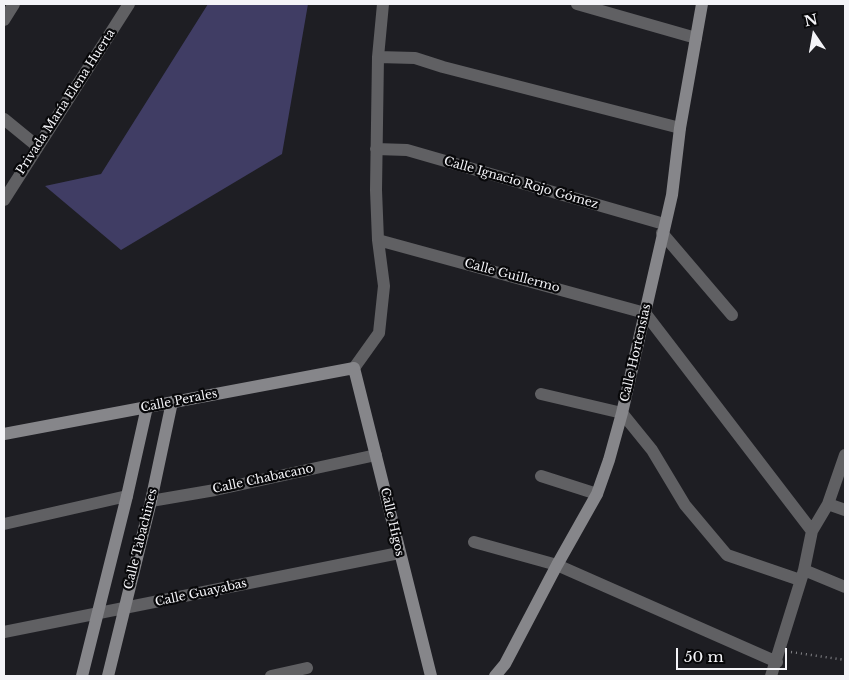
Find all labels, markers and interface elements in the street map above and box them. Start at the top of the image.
north arrow [789,10,839,60]
text: N [803,10,819,31]
street label: Privada María Elena Huerta [14,27,118,177]
street label: Calle Ignacio Rojo Gómez [442,154,600,212]
street label: Calle Guillermo [463,256,561,296]
street label: Calle Hortensias [618,303,654,403]
street label: Calle Perales [139,387,219,415]
street label: Calle Chabacano [211,461,315,497]
street label: Calle Higos [377,486,407,558]
street label: Calle Tabachines [122,487,160,591]
street label: Calle Guayabas [154,576,248,610]
scale bar [679,638,790,670]
text: 50 m [684,647,724,666]

